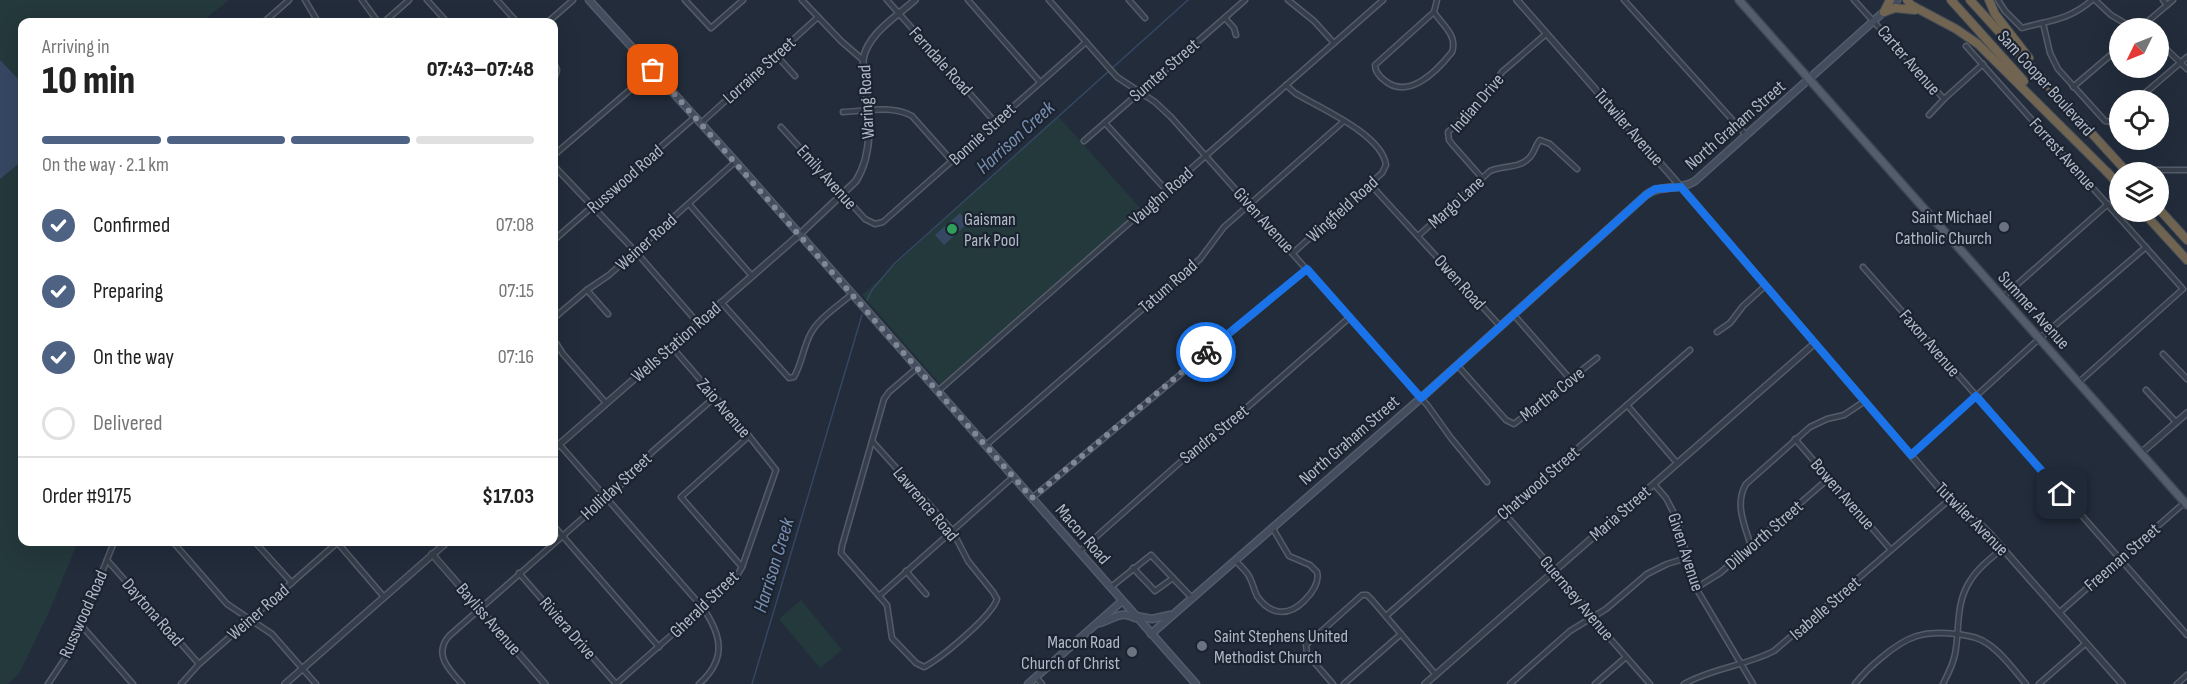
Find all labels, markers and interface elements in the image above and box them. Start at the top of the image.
north arrow [2109,18,2169,78]
map controls [2109,18,2169,222]
street label: Carter Avenue [1873,21,1945,99]
street label: Ferndale Road [905,23,977,100]
street label: Sam Cooper Boulevard [1993,26,2099,140]
street label: Lorraine Street [719,32,800,108]
street label: Sumter Street [1125,34,1204,106]
text: Arriving in [42,35,110,59]
pin [627,44,678,95]
icon: bag [636,53,669,86]
text: 07:43–07:48 [427,56,534,83]
text: 10 min [42,58,135,105]
street label: Waring Road [854,64,879,140]
street label: Indian Drive [1446,70,1509,137]
street label: North Graham Street [1681,76,1790,175]
street label: Tutwiler Avenue [1589,85,1668,170]
button: locate [2109,90,2169,150]
water label: Harrison Creek [971,96,1060,179]
street label: Bonnie Street [945,99,1020,170]
street label: Forrest Avenue [2025,114,2101,195]
street label: Russwood Road [583,141,668,218]
street label: Emily Avenue [792,141,861,214]
text: On the way · 2.1 km [42,153,169,177]
button: layers [2109,162,2169,222]
street label: Vaughn Road [1125,163,1197,230]
street label: Wingfield Road [1302,172,1382,247]
street label: Margo Lane [1424,172,1489,233]
street label: Given Avenue [1229,183,1299,257]
place label: Saint Michael Catholic Church [1895,207,1992,249]
icon: check [42,209,75,242]
street label: Weiner Road [611,209,681,275]
place label: Gaisman Park Pool [964,209,1019,251]
text: Confirmed [93,212,170,239]
text: 07:08 [496,213,534,237]
marker: Saint Michael Catholic Church [1997,220,2011,234]
marker: Gaisman Park Pool [945,222,959,236]
street label: Owen Road [1430,251,1490,314]
street label: Tatum Road [1135,255,1202,317]
street label: Summer Avenue [1993,267,2074,354]
icon: check [42,275,75,308]
text: Preparing [93,278,163,305]
text: 07:15 [498,279,534,303]
street label: Wells Station Road [627,298,725,387]
street label: Faxon Avenue [1895,306,1964,381]
courier [1176,322,1236,382]
icon: bike [1190,336,1223,369]
icon: check [42,341,75,374]
text: On the way [93,344,174,371]
text: 07:16 [498,345,534,369]
street label: Martha Cove [1516,363,1589,426]
street label: Zaio Avenue [692,374,755,442]
street label: North Graham Street [1295,391,1404,490]
street label: Sandra Street [1176,400,1253,469]
text: Delivered [93,410,162,437]
street label: Chatwood Street [1493,442,1584,525]
street label: Holliday Street [577,448,656,524]
street label: Bowen Avenue [1806,455,1879,534]
street label: Lawrence Road [888,463,963,546]
pin [2036,468,2087,519]
icon: home [2045,477,2078,510]
street label: Tutwiler Avenue [1931,478,2013,560]
street label: Maria Street [1586,481,1655,546]
text: Order #9175 [42,483,132,510]
text: $17.03 [482,483,534,510]
street label: Dillworth Street [1721,496,1808,575]
street label: Macon Road [1051,500,1114,569]
street label: Given Avenue [1663,510,1708,594]
water label: Harrison Creek [748,515,800,615]
street label: Freeman Street [2080,519,2165,596]
street label: Guernsey Avenue [1535,552,1618,645]
street label: Gherald Street [666,566,743,642]
street label: Russwood Road [55,567,112,661]
street label: Isabelle Street [1786,572,1865,645]
street label: Daytona Road [117,574,188,651]
street label: Bayliss Avenue [452,579,526,660]
street label: Weiner Road [223,580,294,645]
street label: Riviera Drive [535,593,600,664]
place label: Saint Stephens United Methodist Church [1214,626,1348,668]
place label: Macon Road Church of Christ [1021,632,1121,674]
marker: Saint Stephens United Methodist Church [1195,639,1209,653]
marker: Macon Road Church of Christ [1125,645,1139,659]

